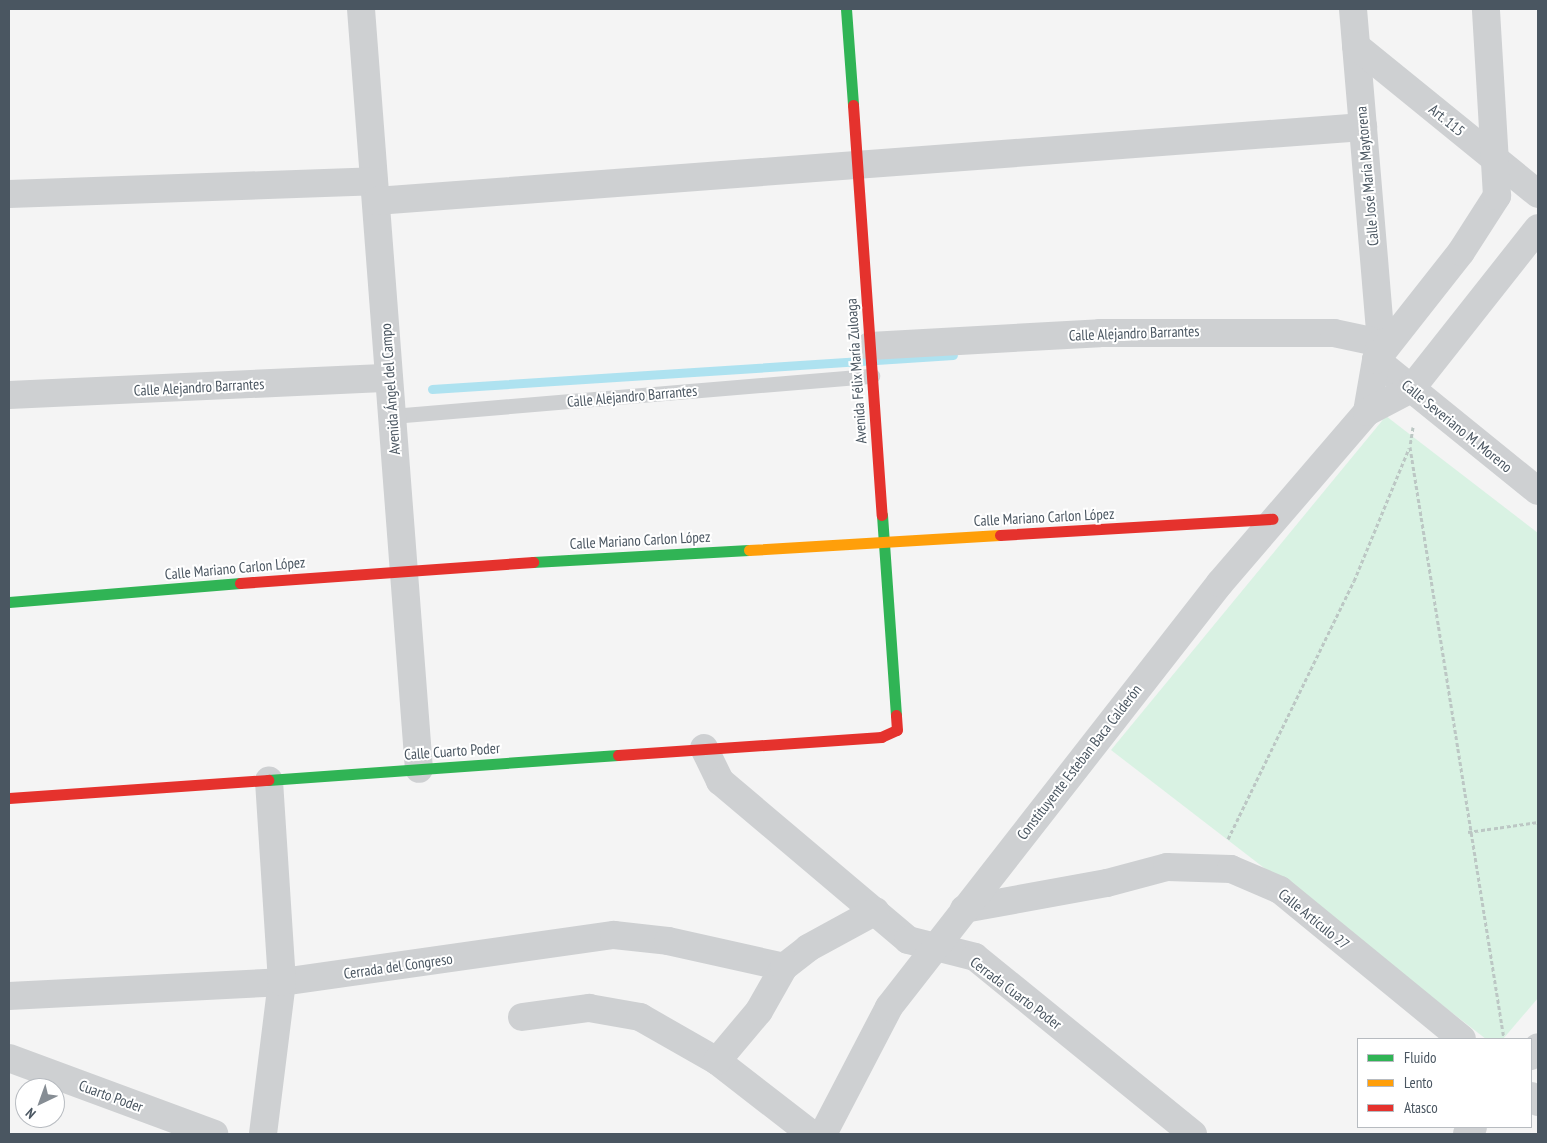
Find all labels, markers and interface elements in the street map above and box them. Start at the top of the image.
street label: Art. 115 [1425,100,1469,140]
street label: Calle José María Maytorena [1352,105,1382,247]
street label: Avenida Félix María Zuloaga [842,298,870,444]
street label: Calle Alejandro Barrantes [1068,322,1200,344]
street label: Avenida Ángel del Campo [376,323,404,455]
street label: Calle Alejandro Barrantes [133,375,265,399]
street label: Calle Severiano M. Moreno [1398,376,1516,476]
street label: Calle Alejandro Barrantes [566,381,698,411]
street label: Calle Mariano Carlon López [973,504,1115,530]
street label: Calle Mariano Carlon López [569,527,711,553]
street label: Calle Mariano Carlon López [164,553,306,583]
street label: Constituyente Esteban Baca Calderón [1013,681,1145,843]
street label: Calle Cuarto Poder [404,739,500,763]
street label: Calle Artículo 27 [1275,885,1353,953]
street label: Cerrada del Congreso [342,949,454,983]
street label: Cerrada Cuarto Poder [967,953,1065,1033]
legend [1357,1038,1532,1128]
text: Fluido [1404,1048,1436,1067]
text: Lento [1404,1073,1433,1092]
street label: Cuarto Poder [76,1076,146,1116]
north arrow [15,1078,65,1128]
text: Atasco [1404,1098,1438,1117]
text: N [22,1104,39,1123]

